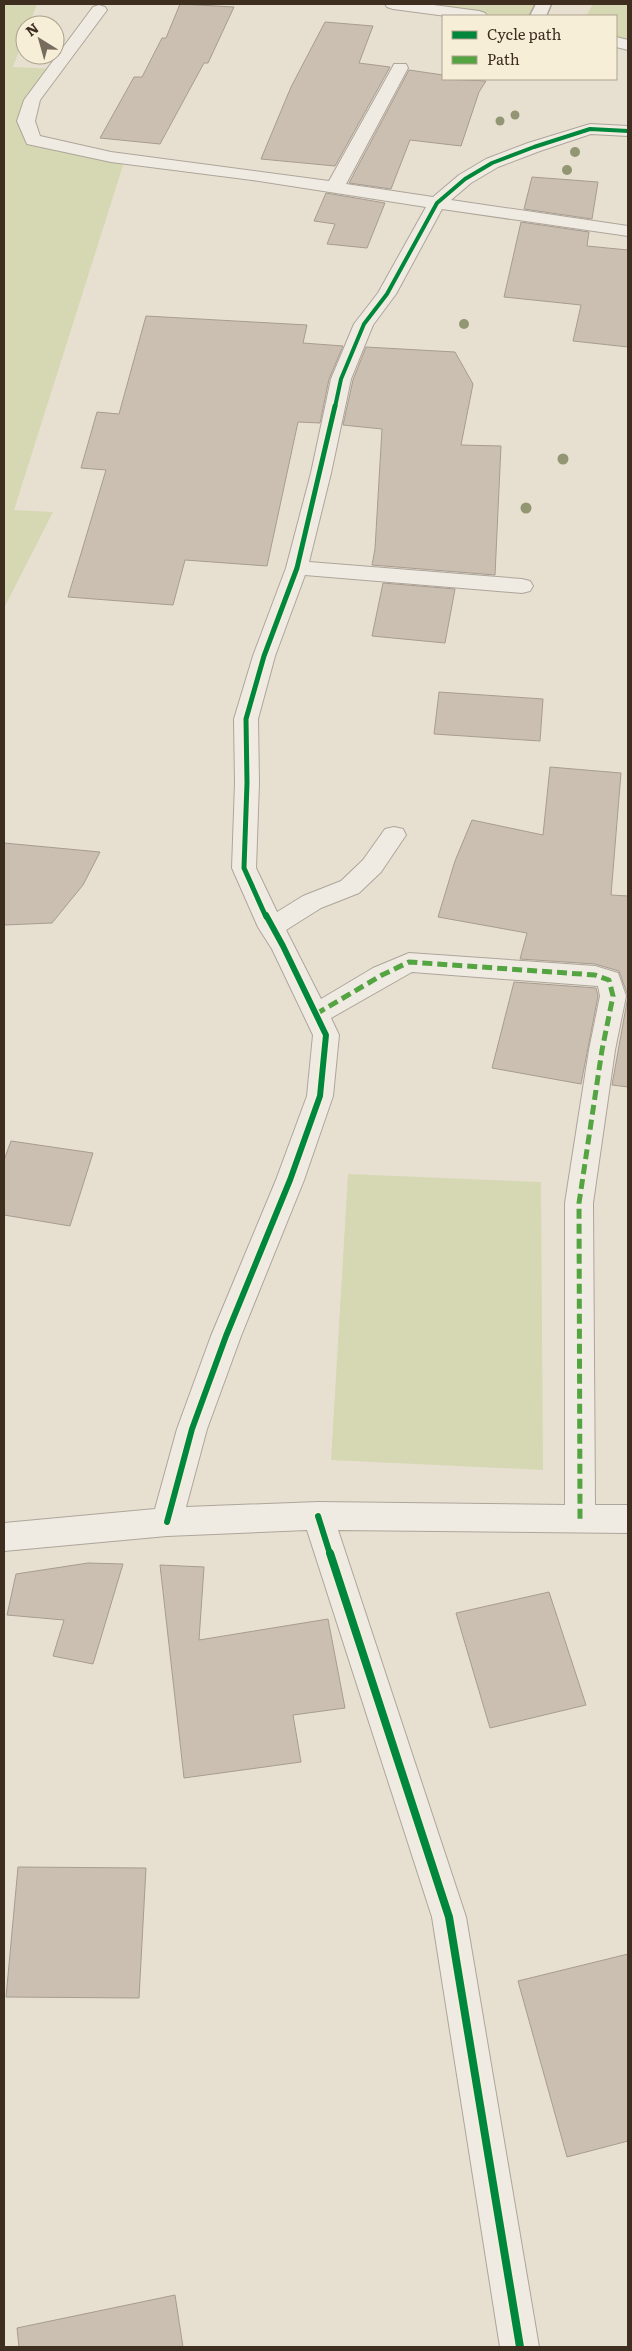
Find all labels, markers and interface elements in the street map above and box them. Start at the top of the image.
north arrow [15,15,65,65]
legend [442,15,617,80]
text: N [21,17,42,40]
text: Cycle path [487,22,562,45]
text: Path [487,47,520,70]

